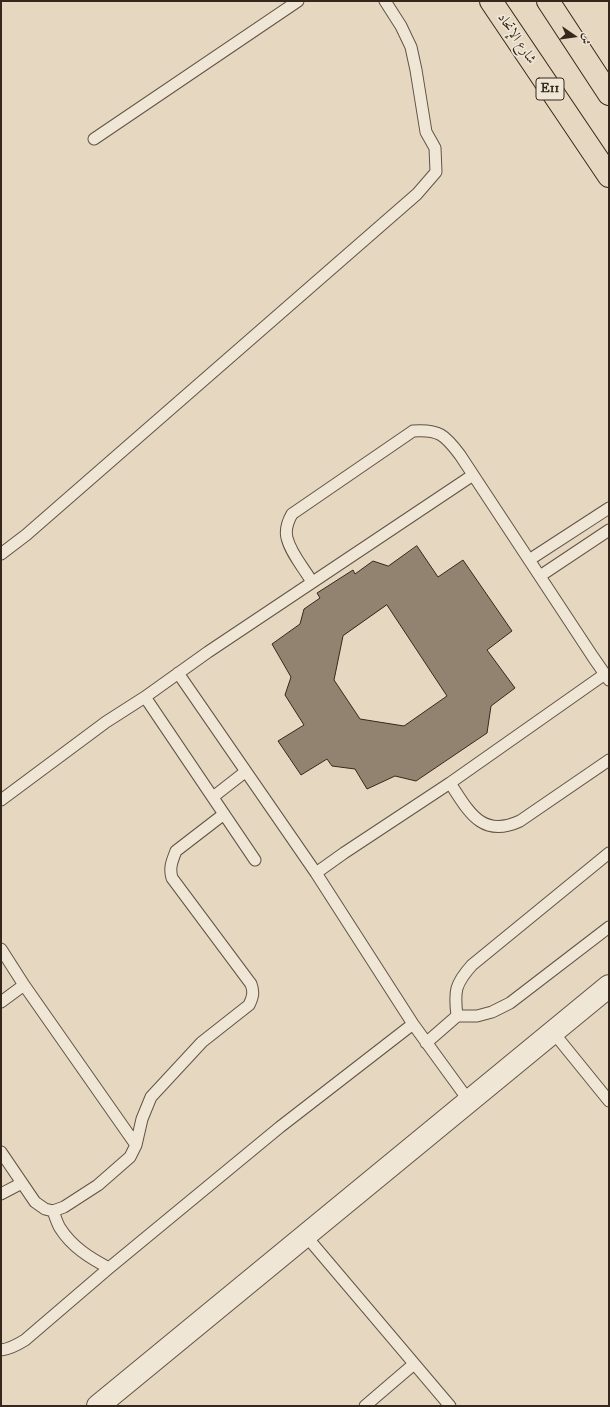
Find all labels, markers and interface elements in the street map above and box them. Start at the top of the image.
street label: شارع الإتحاد [493,10,539,68]
north arrow [554,16,594,56]
text: ش [578,32,594,46]
road number: E11 [536,78,564,100]

